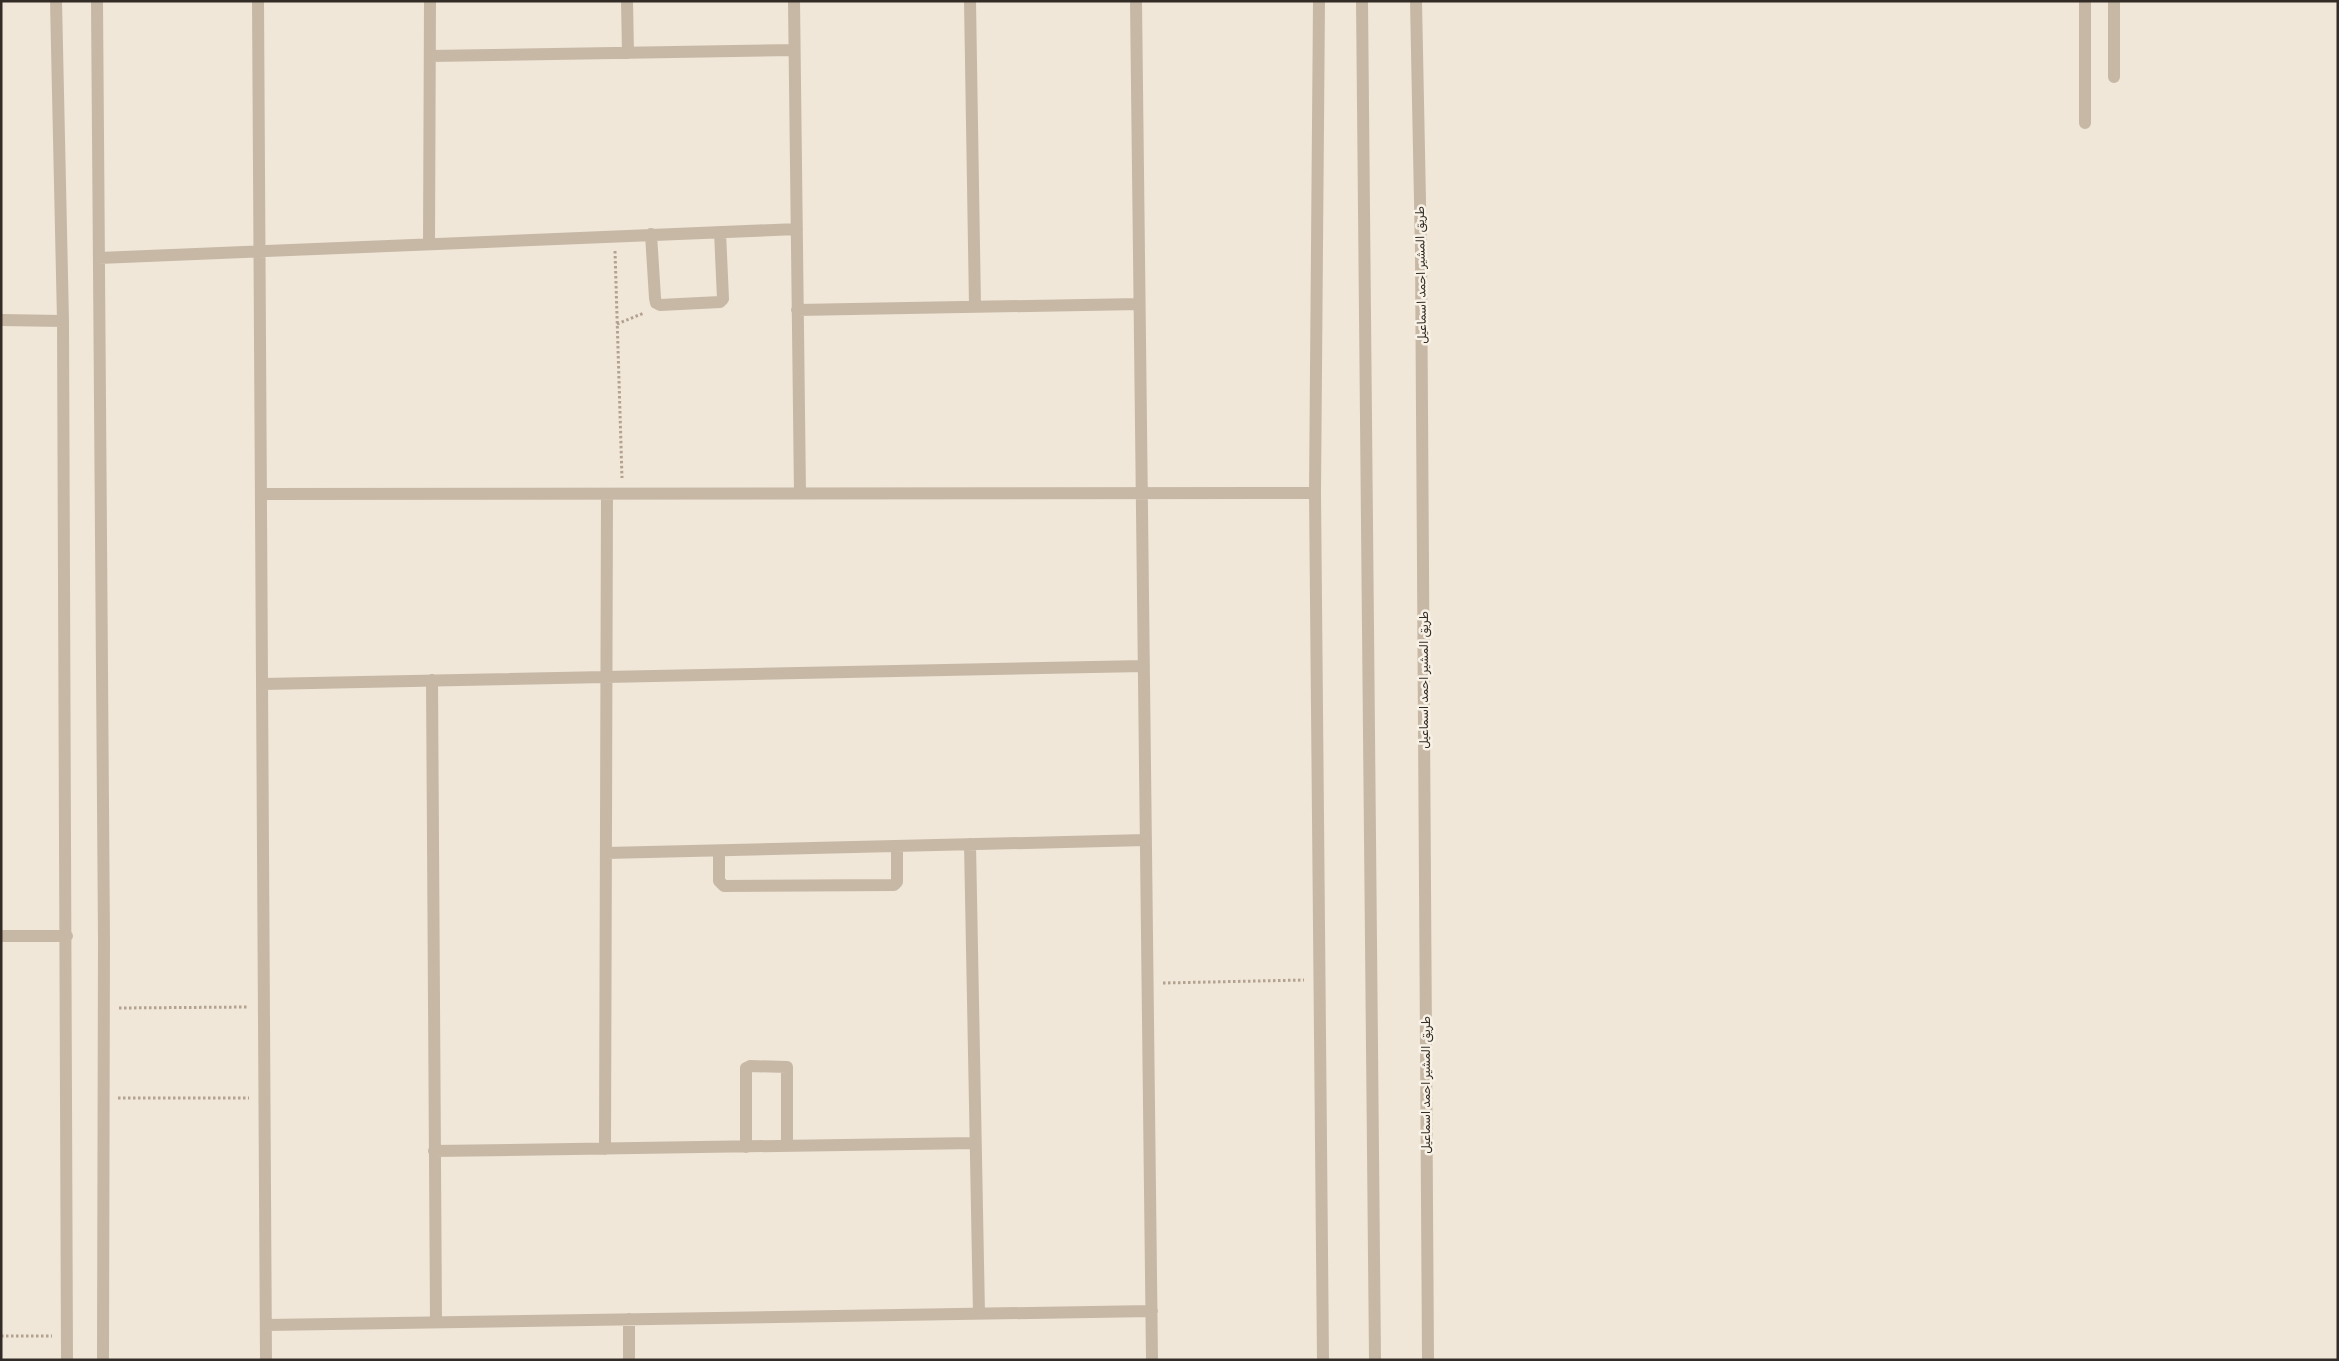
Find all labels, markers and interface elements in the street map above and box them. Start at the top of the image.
street label: طريق المشير احمد اسماعيل [1413,206,1430,344]
street label: طريق المشير احمد اسماعيل [1417,611,1432,749]
street label: طريق المشير احمد اسماعيل [1419,1016,1434,1154]

